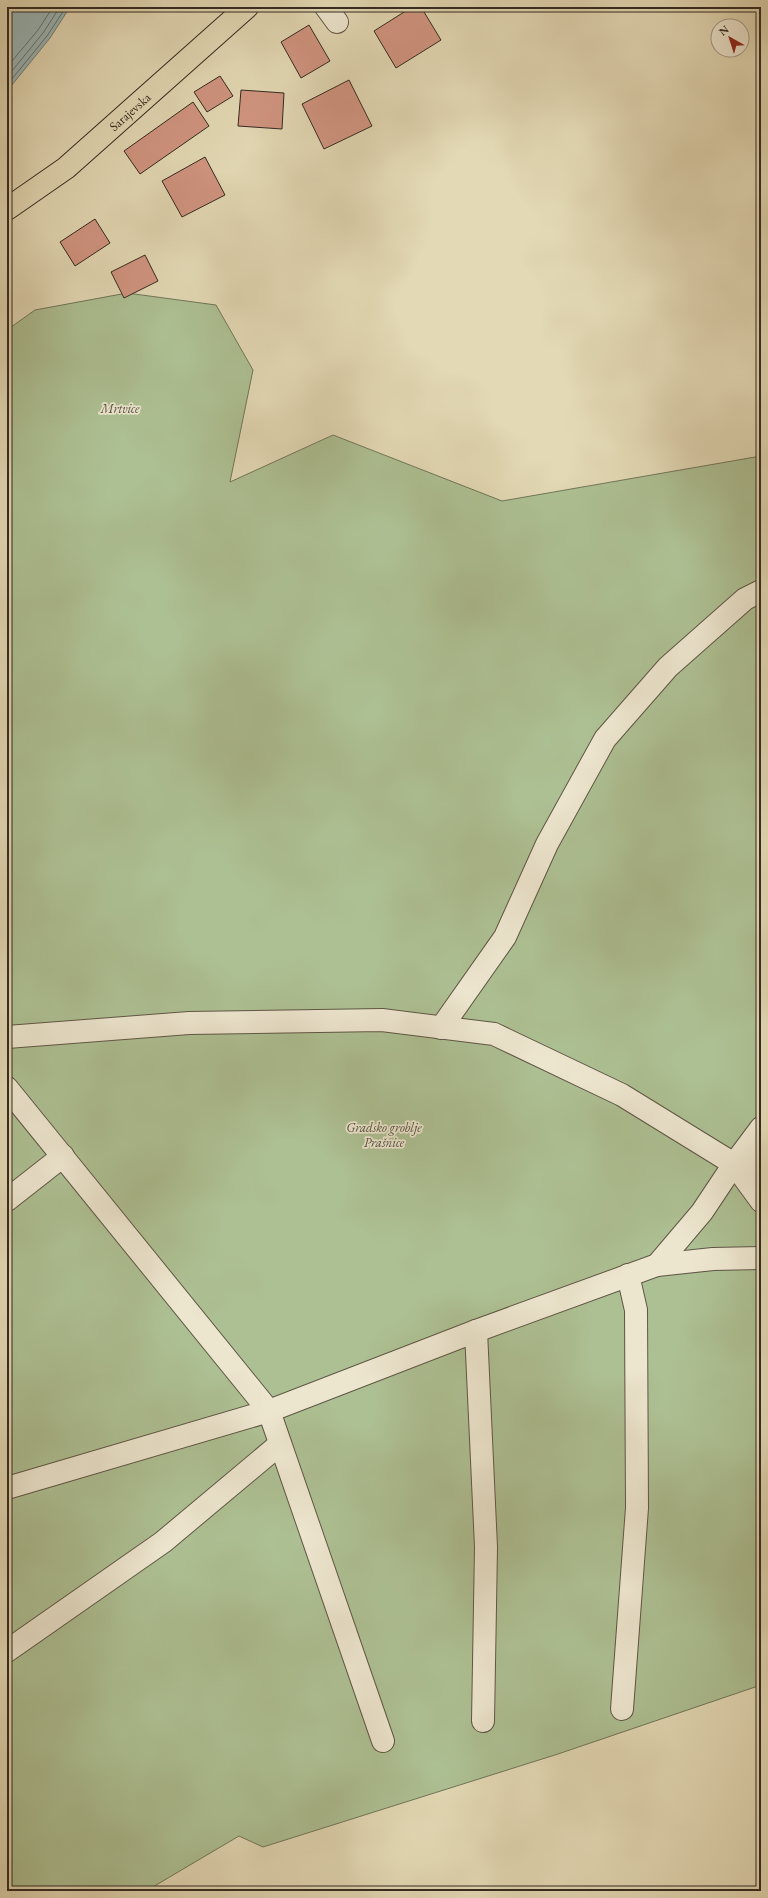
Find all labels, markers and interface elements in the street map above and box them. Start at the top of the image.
north arrow [710,18,750,58]
text: N [716,22,732,38]
street label: Sarajevska [105,88,155,134]
park label: Mrtvice [100,400,140,417]
park label: Gradsko groblje Prašnice [346,1119,422,1151]

